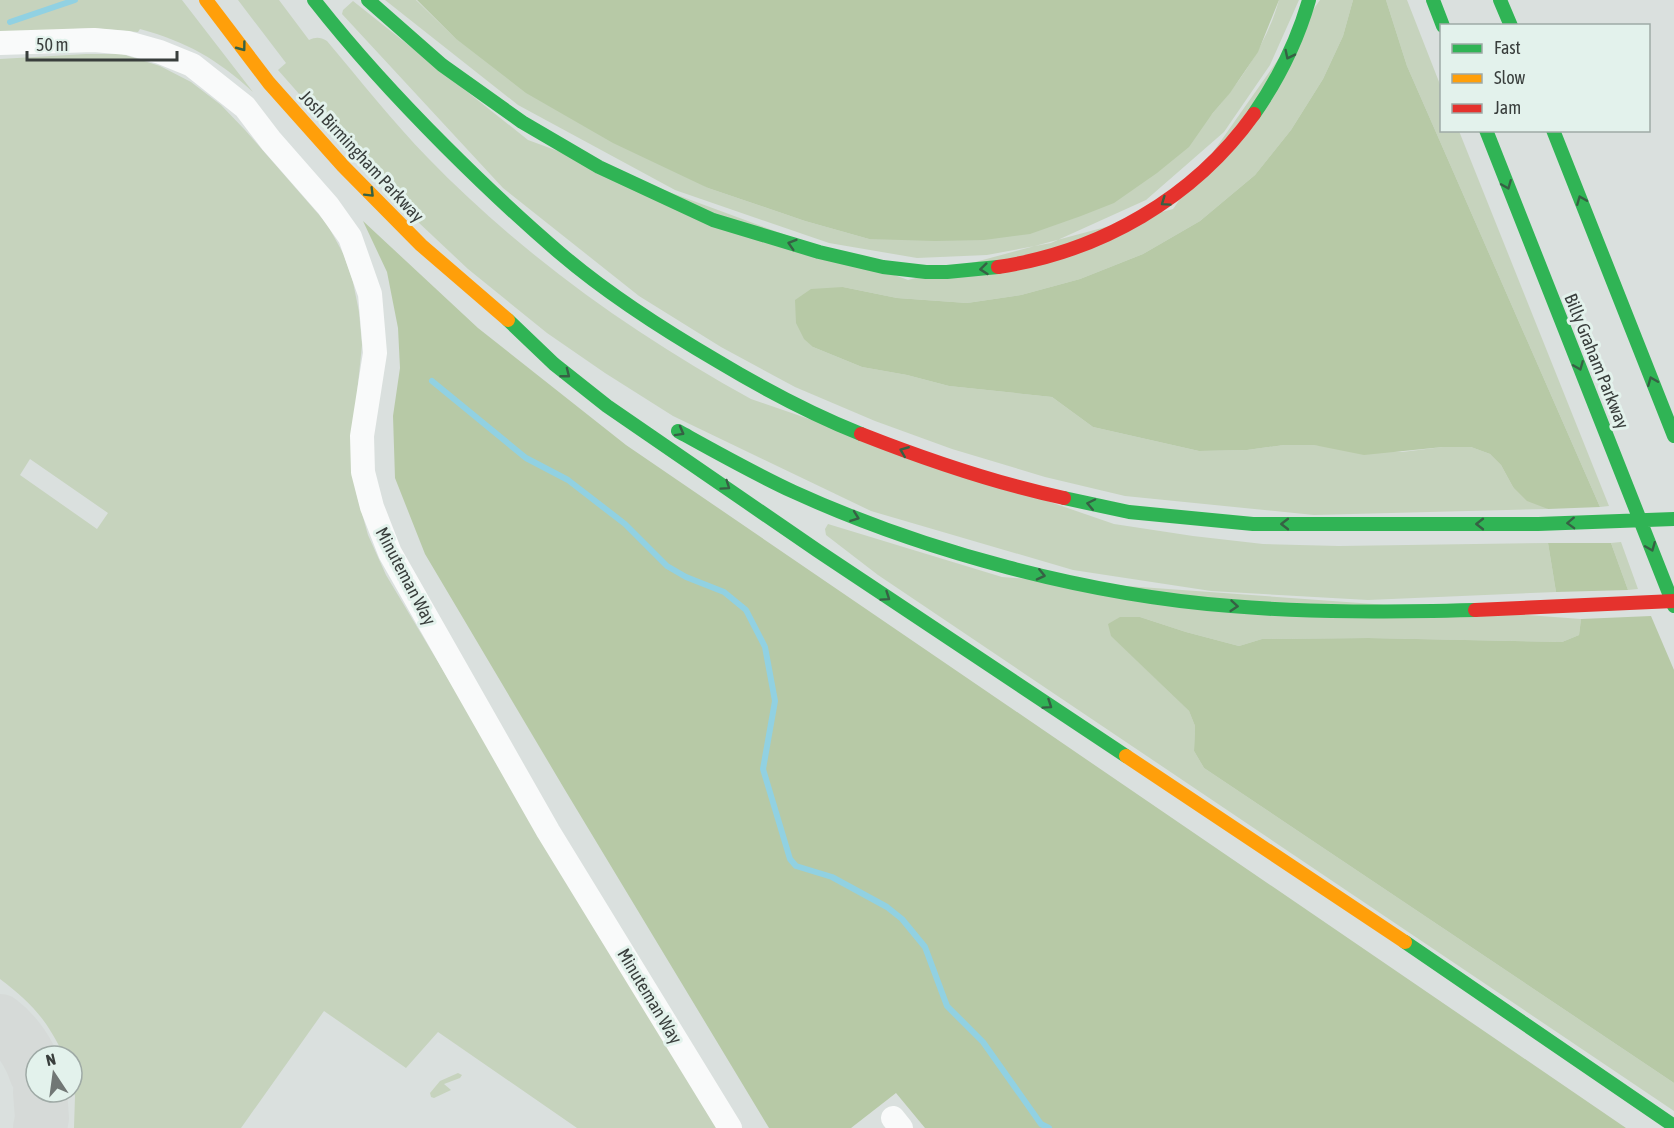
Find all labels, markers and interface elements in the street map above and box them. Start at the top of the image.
scale bar [27,24,177,62]
legend [1440,24,1650,132]
text: 50 m [36,34,68,55]
text: Fast [1494,37,1521,58]
one-way arrow [234,40,245,51]
one-way arrow [1285,48,1297,59]
text: Slow [1494,67,1525,88]
street label: Josh Birmingham Parkway [296,86,428,226]
text: Jam [1494,97,1521,118]
one-way arrow [1500,179,1513,190]
one-way arrow [363,186,374,197]
one-way arrow [1160,195,1171,206]
one-way arrow [1576,195,1588,206]
one-way arrow [787,239,798,251]
one-way arrow [979,262,989,275]
street label: Billy Graham Parkway [1560,290,1634,432]
one-way arrow [1572,360,1584,371]
one-way arrow [560,366,571,377]
one-way arrow [1647,377,1660,387]
one-way arrow [674,425,684,436]
one-way arrow [899,446,910,458]
one-way arrow [719,479,730,490]
one-way arrow [1086,498,1096,511]
one-way arrow [849,510,860,522]
one-way arrow [1566,516,1575,529]
one-way arrow [1280,518,1289,530]
one-way arrow [1475,518,1484,530]
street label: Minuteman Way [371,524,441,628]
one-way arrow [1644,541,1656,552]
one-way arrow [1036,568,1046,581]
one-way arrow [879,590,890,601]
one-way arrow [1229,599,1238,612]
one-way arrow [1042,698,1053,709]
street label: Minuteman Way [613,944,687,1048]
north arrow [24,1044,84,1104]
text: N [44,1050,57,1069]

